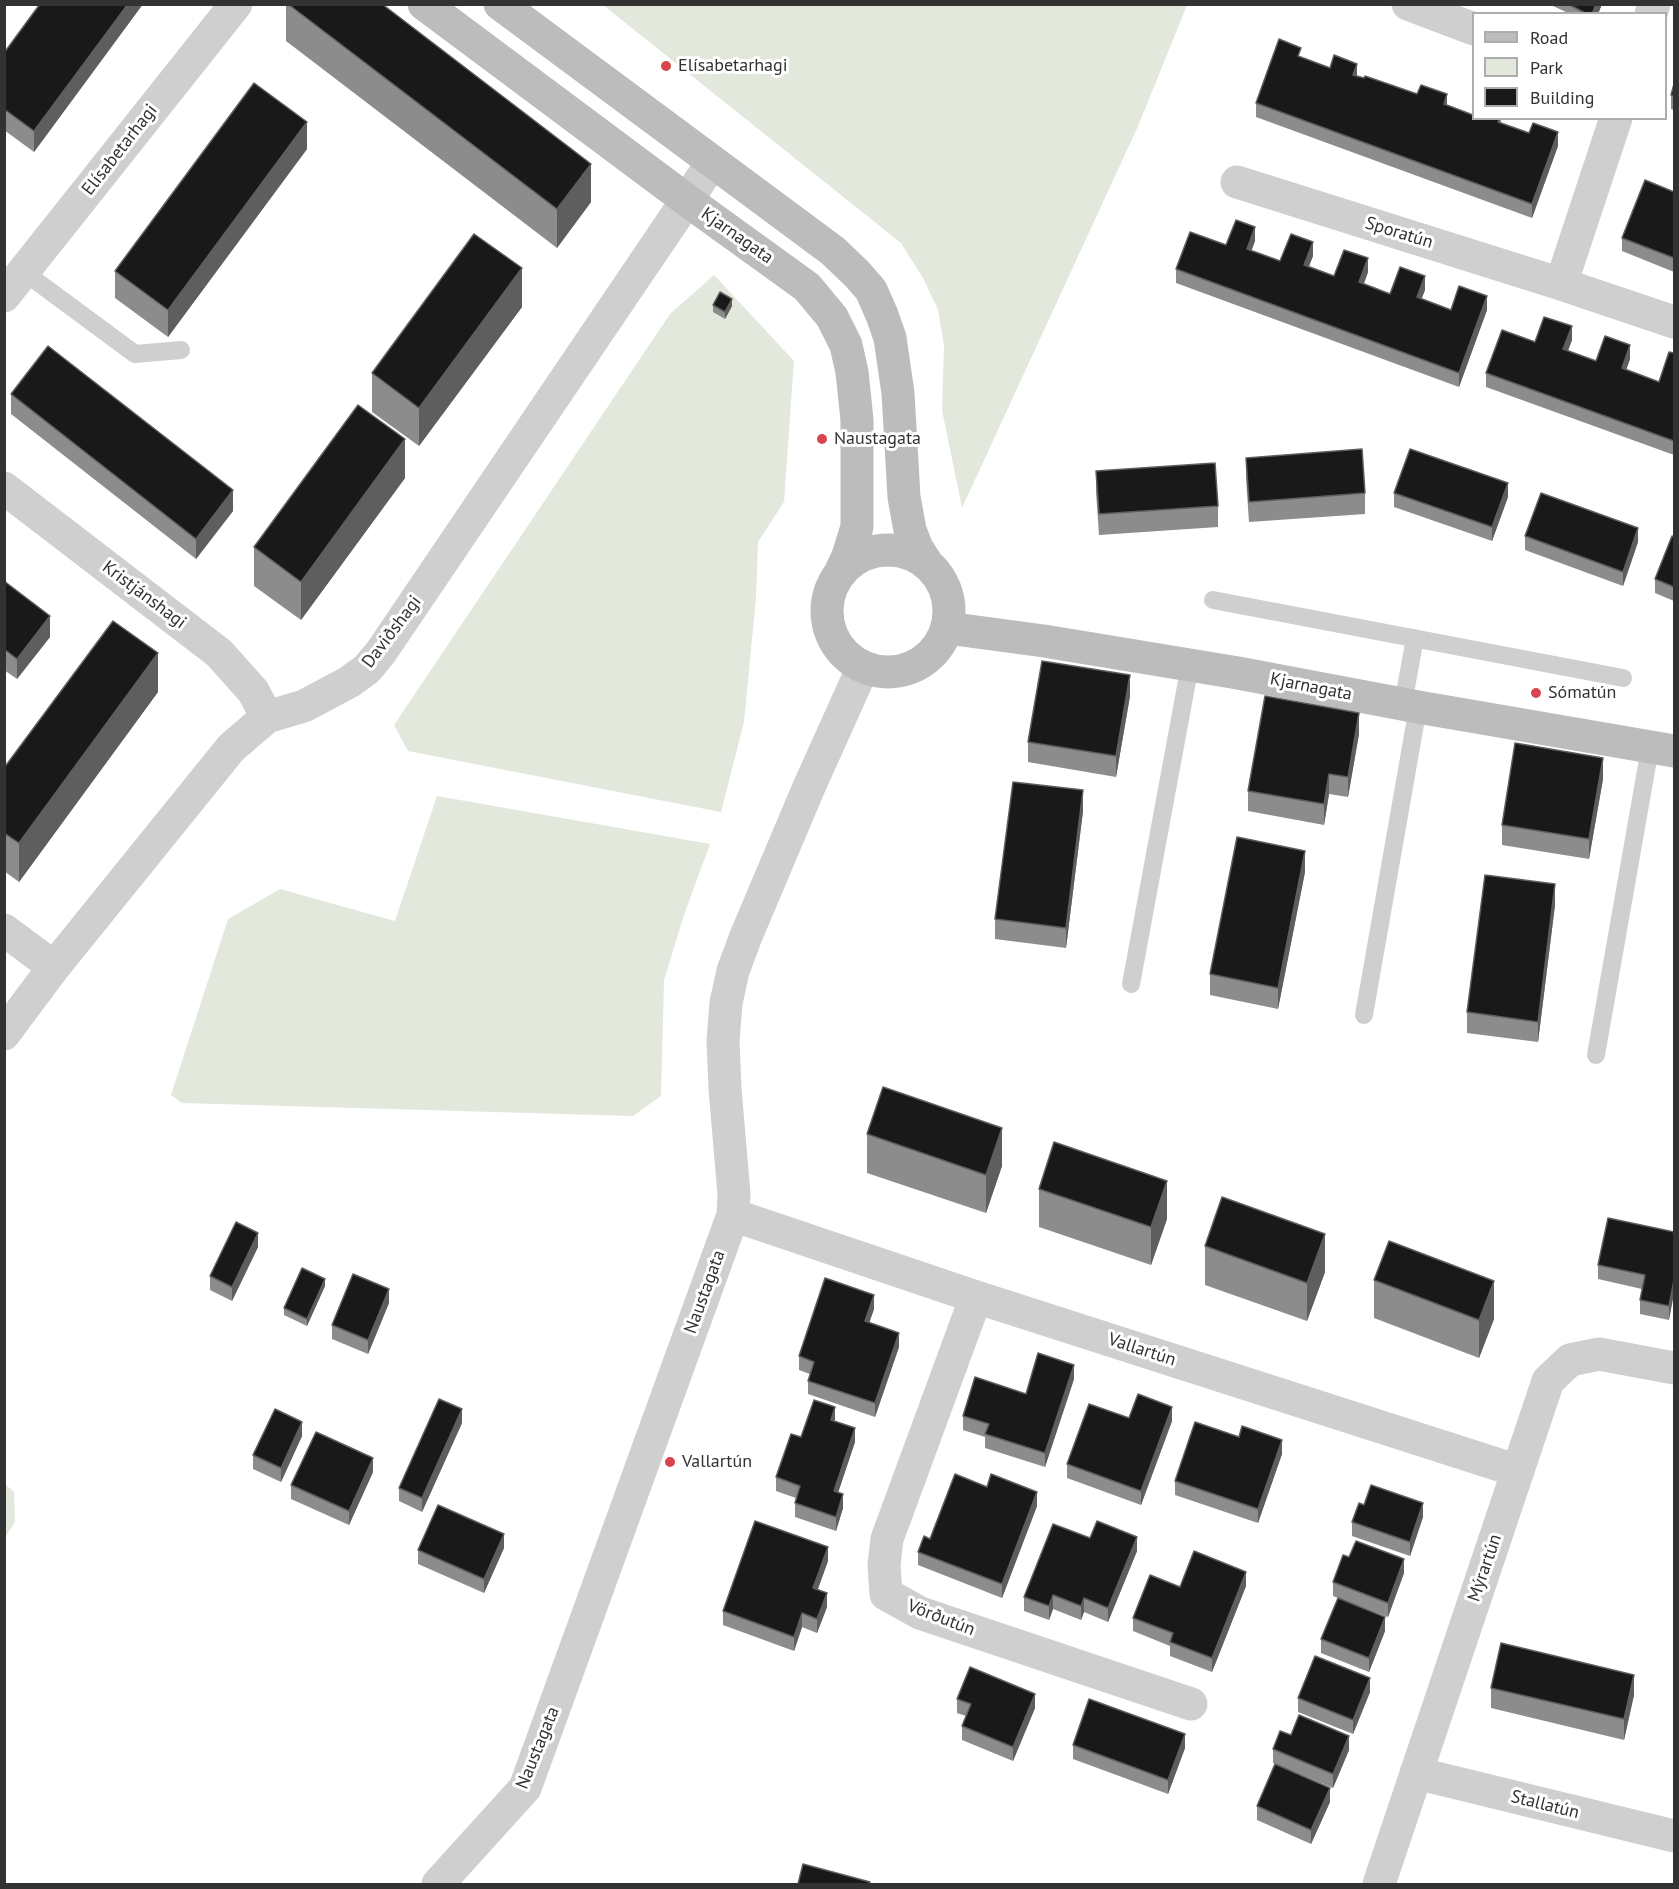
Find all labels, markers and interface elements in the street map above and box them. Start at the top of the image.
legend [1472,12,1667,120]
text: Road [1530,26,1568,49]
place label: Elísabetarhagi [678,55,788,77]
text: Park [1530,56,1563,79]
marker: Elísabetarhagi [659,59,673,73]
text: Building [1530,86,1594,109]
street label: Elísabetarhagi [78,100,162,200]
street label: Kjarnagata [697,203,777,269]
street label: Sporatún [1363,212,1435,254]
place label: Naustagata [834,428,921,450]
marker: Naustagata [815,432,829,446]
street label: Kristjánshagi [98,556,190,634]
street label: Daviðshagi [358,592,426,672]
street label: Kjarnagata [1268,668,1354,706]
place label: Sómatún [1548,682,1616,704]
marker: Sómatún [1529,686,1543,700]
street label: Naustagata [680,1247,730,1337]
street label: Vallartún [1105,1329,1179,1371]
place label: Vallartún [682,1451,752,1473]
marker: Vallartún [663,1455,677,1469]
street label: Mýrartún [1463,1531,1507,1605]
street label: Vörðutún [904,1595,978,1641]
street label: Naustagata [512,1704,564,1792]
street label: Stallatún [1509,1786,1581,1824]

